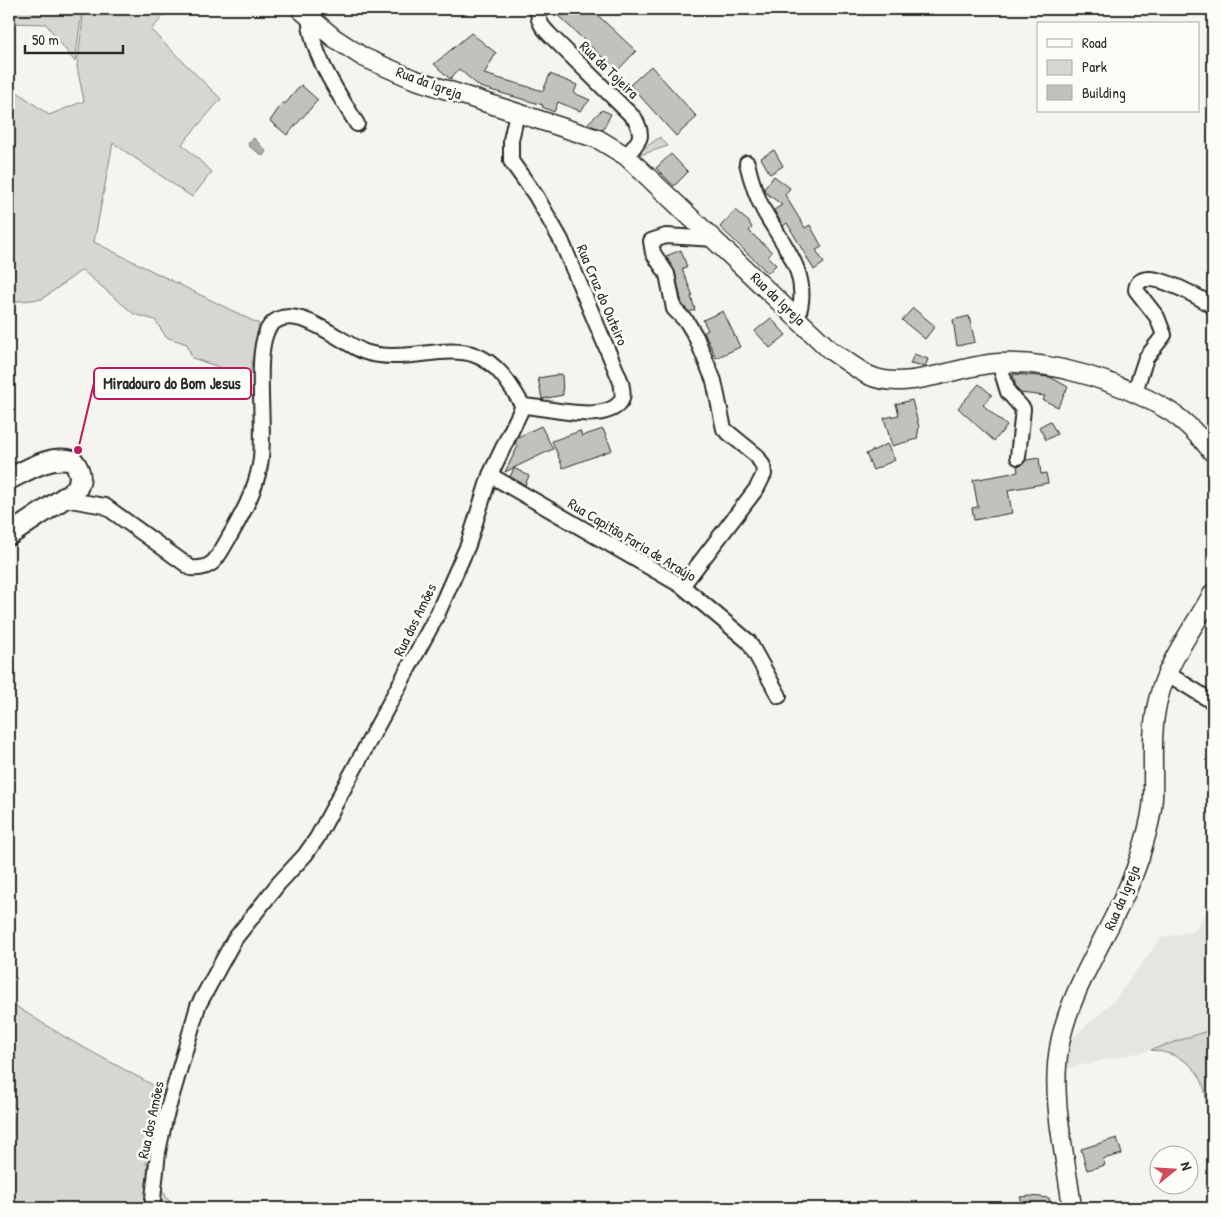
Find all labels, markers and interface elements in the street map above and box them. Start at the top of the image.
scale bar [25,22,122,54]
legend [1037,22,1200,112]
text: 50 m [32,29,59,50]
text: Road [1082,32,1107,53]
street label: Rua da Tojeira [575,36,644,103]
text: Park [1082,56,1107,77]
street label: Rua da Igreja [393,61,465,104]
text: Building [1082,82,1126,103]
street label: Rua Cruz do Outeiro [572,241,633,349]
street label: Rua da Igreja [746,267,810,330]
callout: Miradouro do Bom Jesus [94,368,251,399]
text: Miradouro do Bom Jesus [103,372,242,394]
street label: Rua Capitão Faria de Araújo [564,493,700,586]
street label: Rua dos Amões [388,580,441,660]
street label: Rua da Igreja [1098,862,1145,934]
street label: Rua dos Amões [132,1079,169,1161]
north arrow [1150,1144,1200,1194]
text: N [1177,1159,1197,1173]

